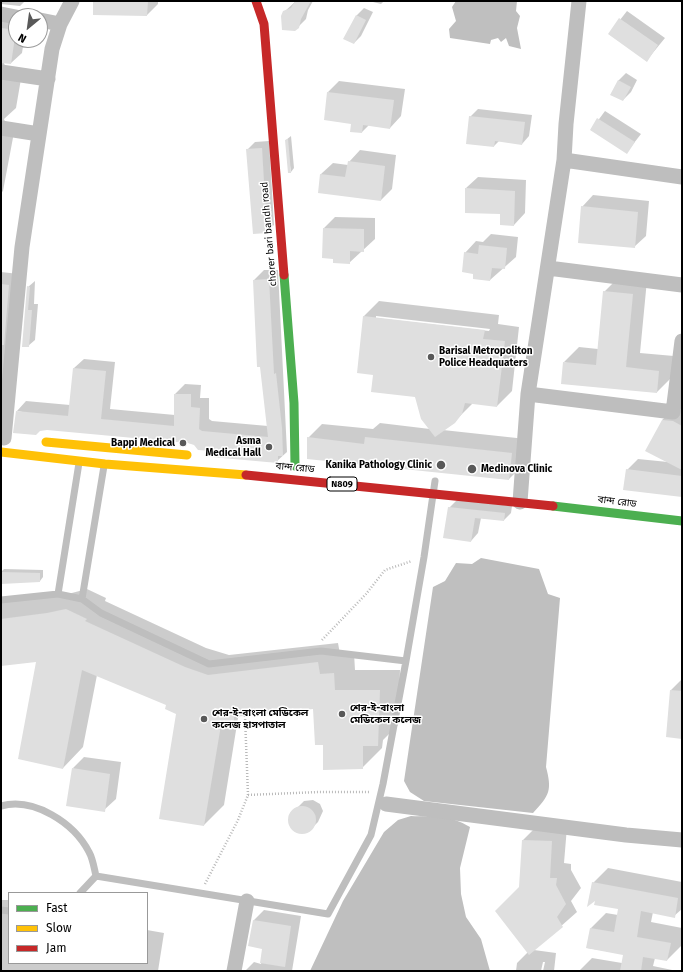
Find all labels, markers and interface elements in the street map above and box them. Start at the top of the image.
north arrow [8,8,48,48]
text: N [16,31,29,46]
street label: chorer bari bandh road [258,181,280,287]
place label: Barisal Metropoliton Police Headquaters [439,345,533,368]
marker: Barisal Metropoliton Police Headquaters [426,352,436,362]
place label: Asma Medical Hall [205,435,261,458]
place label: Bappi Medical [111,437,175,449]
marker: Bappi Medical [178,438,188,448]
marker: Asma Medical Hall [264,442,274,452]
place label: Kanika Pathology Clinic [325,459,432,471]
marker: Kanika Pathology Clinic [435,459,447,471]
street label: বান্দ রোড [275,460,315,476]
marker: Medinova Clinic [466,463,478,475]
place label: Medinova Clinic [481,463,552,475]
road number: N809 [327,477,357,491]
street label: বান্দ রোড [597,494,637,510]
place label: শের-ই-বাংলা মেডিকেল কলেজ [350,702,421,726]
place label: শের-ই-বাংলা মেডিকেল কলেজ হাসপাতাল [212,707,308,730]
marker: শের-ই-বাংলা মেডিকেল কলেজ [337,709,347,719]
marker: শের-ই-বাংলা মেডিকেল কলেজ হাসপাতাল [199,714,209,724]
legend [8,892,148,964]
text: Fast [46,901,68,915]
text: Slow [46,921,72,935]
text: Jam [46,941,66,955]

